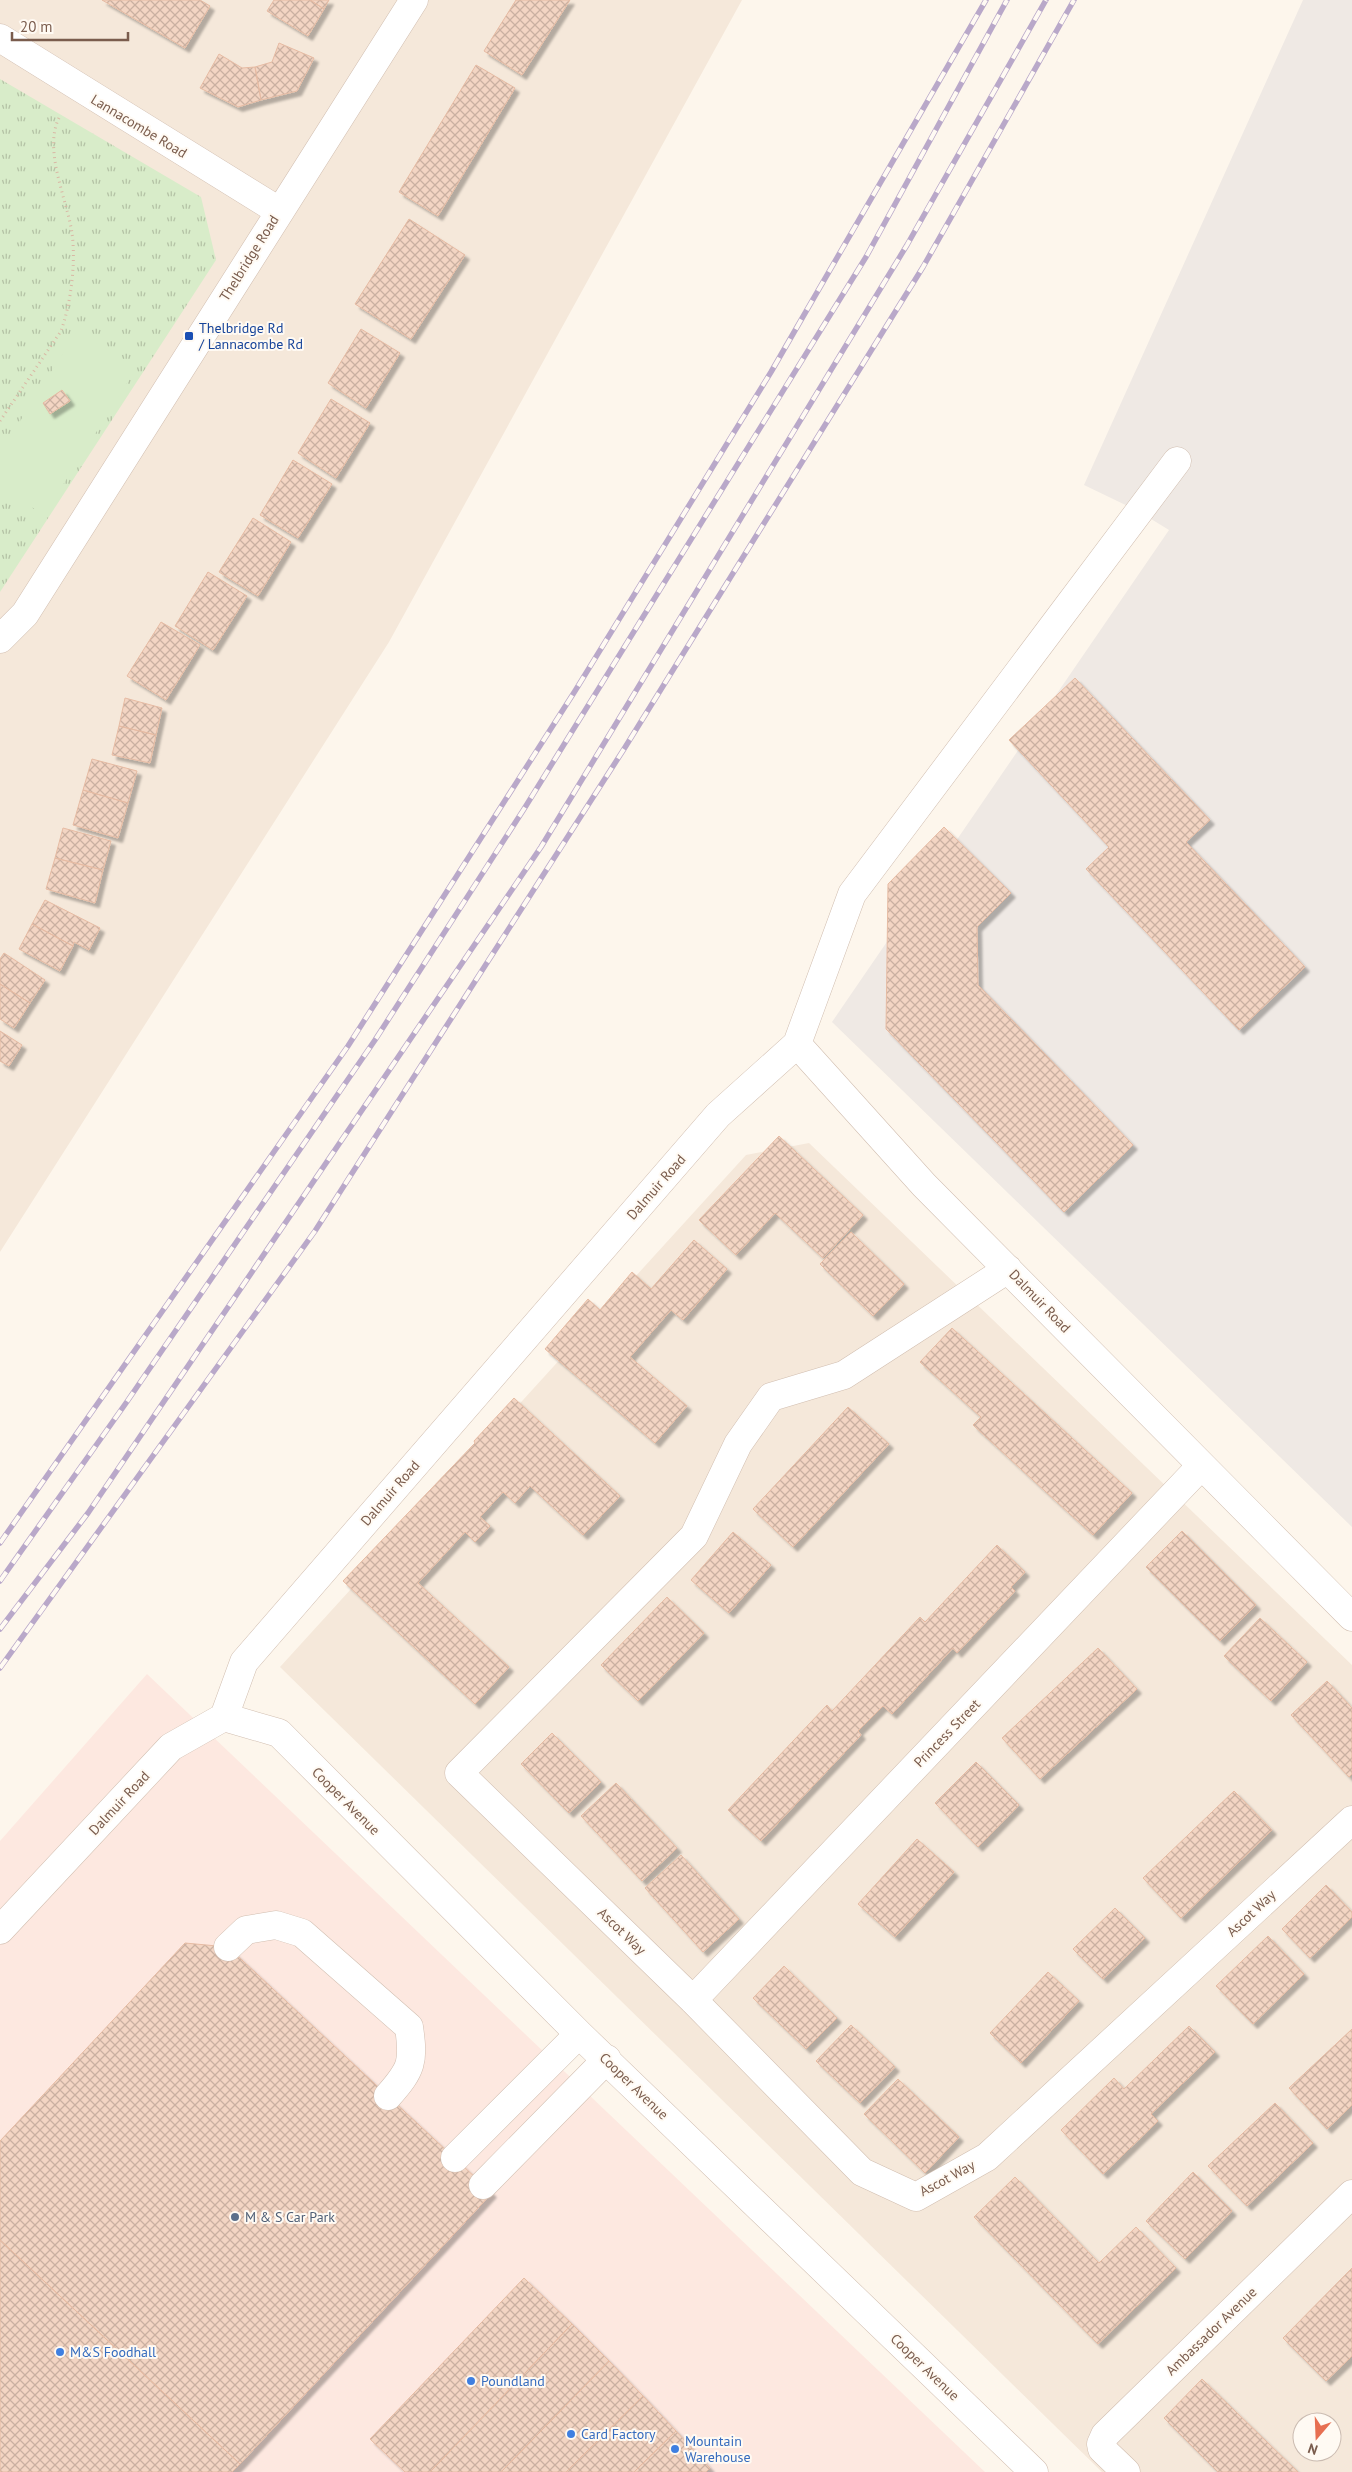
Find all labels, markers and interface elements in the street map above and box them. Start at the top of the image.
scale bar [12,10,129,42]
text: 20 m [20,17,53,36]
street label: Lannacombe Road [88,90,190,162]
street label: Thelbridge Road [215,212,283,304]
place label: Thelbridge Rd / Lannacombe Rd [198,319,303,353]
marker: Thelbridge Rd / Lannacombe Rd [183,330,195,342]
street label: Dalmuir Road [623,1151,689,1223]
street label: Dalmuir Road [1005,1266,1075,1336]
street label: Dalmuir Road [357,1457,423,1529]
street label: Princess Street [910,1695,984,1771]
street label: Cooper Avenue [308,1763,384,1839]
street label: Dalmuir Road [85,1767,153,1839]
street label: Ascot Way [1223,1886,1280,1940]
street label: Ascot Way [594,1904,650,1959]
street label: Cooper Avenue [596,2049,672,2123]
street label: Ascot Way [916,2156,978,2200]
place label: M & S Car Park [245,2208,335,2226]
marker: M & S Car Park [229,2211,241,2223]
street label: Ambassador Avenue [1162,2283,1260,2379]
street label: Cooper Avenue [887,2330,963,2404]
place label: M&S Foodhall [70,2343,156,2361]
marker: M&S Foodhall [54,2346,66,2358]
place label: Poundland [481,2372,545,2390]
marker: Poundland [465,2375,477,2387]
north arrow [1292,2412,1342,2462]
place label: Card Factory [581,2425,656,2443]
marker: Card Factory [565,2428,577,2440]
place label: Mountain Warehouse [685,2432,751,2466]
text: N [1305,2439,1320,2459]
marker: Mountain Warehouse [669,2443,681,2455]

